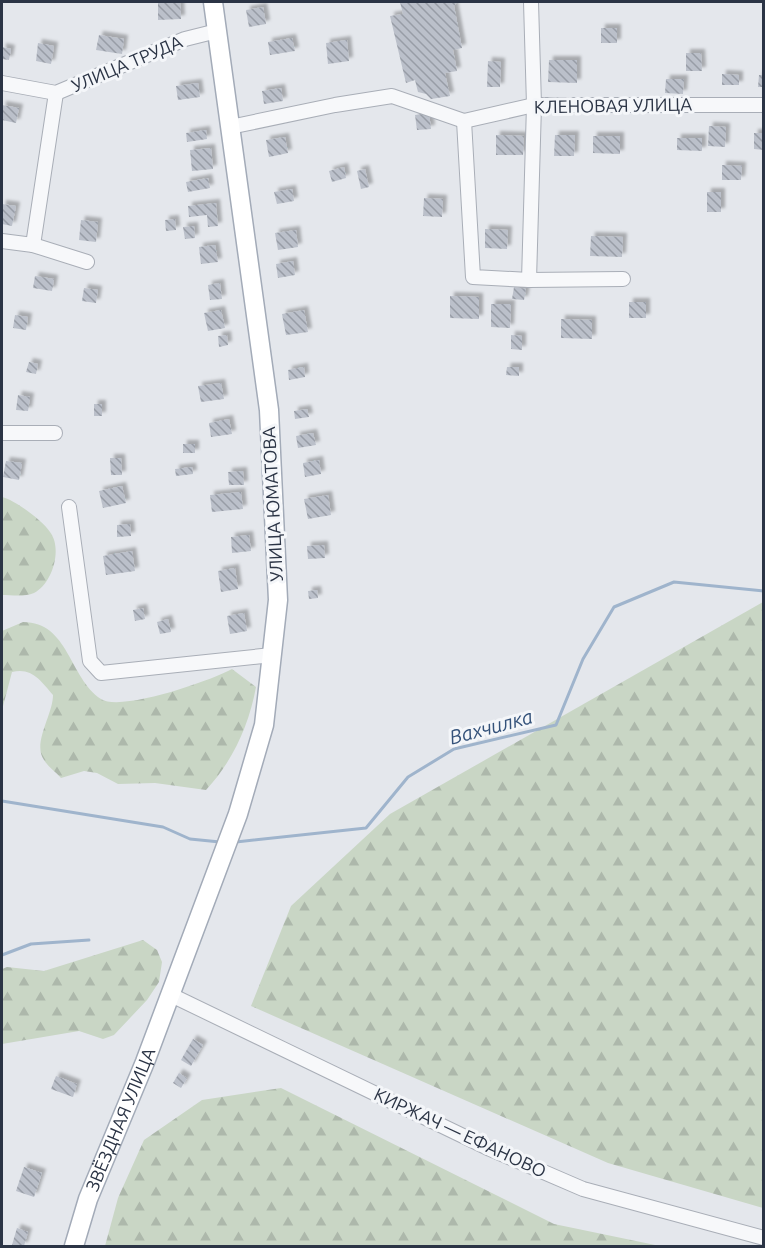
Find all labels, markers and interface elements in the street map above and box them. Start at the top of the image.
street label: УЛИЦА ТРУДА [68,31,185,95]
street label: КЛЕНОВАЯ УЛИЦА [534,94,693,116]
street label: УЛИЦА ЮМАТОВА [258,426,286,582]
water label: Вахчилка [447,704,535,749]
street label: ЗВЁЗДНАЯ УЛИЦА [81,1044,159,1194]
street label: КИРЖАЧ — ЕФАНОВО [371,1083,550,1181]

